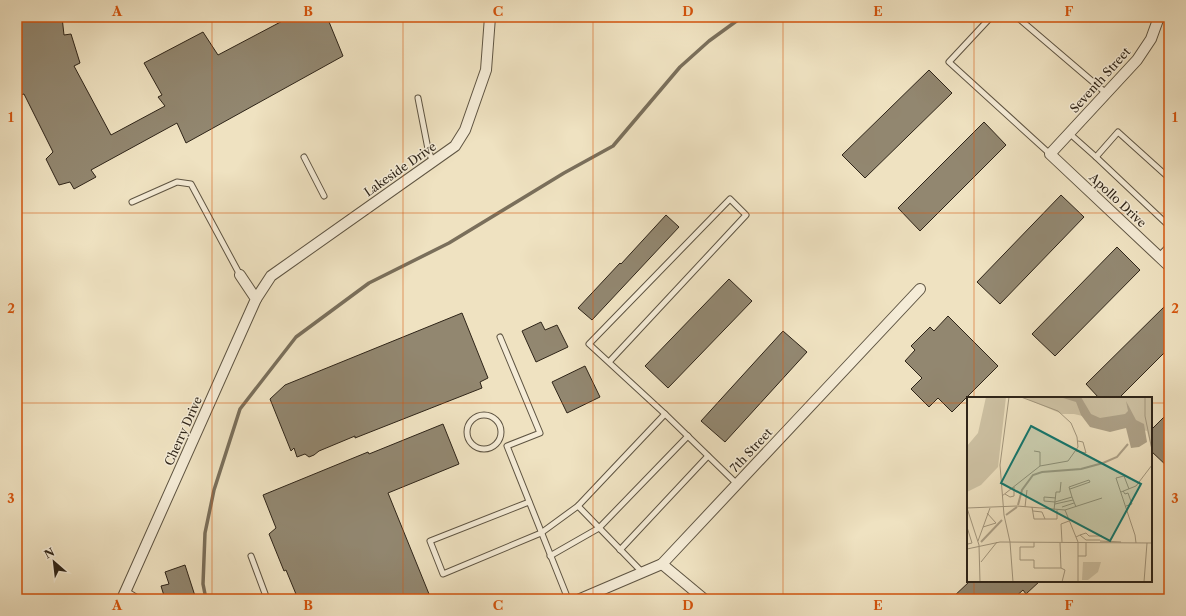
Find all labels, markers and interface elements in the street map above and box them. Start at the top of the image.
text: A [111,3,123,19]
text: B [303,3,313,19]
text: C [493,3,503,19]
text: D [682,3,694,19]
text: E [873,3,883,19]
text: F [1065,3,1074,19]
street label: Seventh Street [1067,44,1134,116]
text: 1 [8,109,14,125]
text: 1 [1172,109,1178,125]
street label: Lakeside Drive [361,138,439,199]
street label: Apollo Drive [1086,169,1150,230]
text: 2 [7,300,15,316]
text: 2 [1171,300,1179,316]
street label: Cherry Drive [161,394,205,468]
inset map [967,397,1152,582]
street label: 7th Street [727,424,776,475]
text: 3 [7,490,15,506]
text: 3 [1171,490,1179,506]
north arrow [34,542,74,582]
text: N [42,545,57,562]
text: A [111,597,123,613]
text: B [303,597,313,613]
text: C [493,597,503,613]
text: D [682,597,694,613]
text: E [873,597,883,613]
text: F [1065,597,1074,613]

